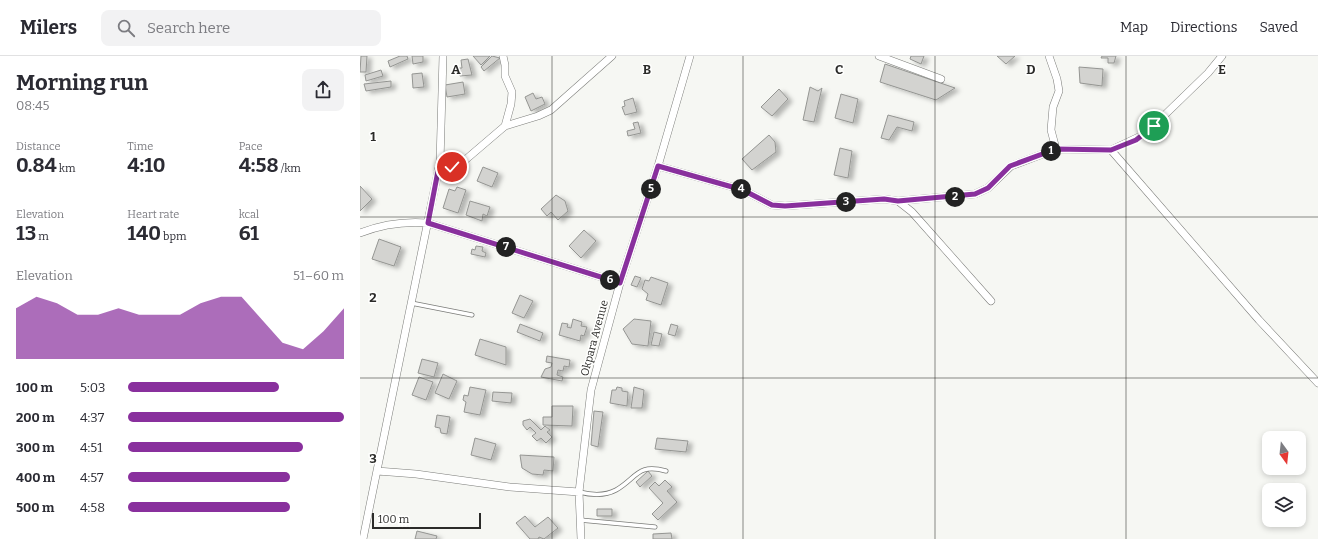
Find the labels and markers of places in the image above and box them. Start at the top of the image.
pin [1137,109,1171,143]
pin: 1 [1041,141,1061,161]
pin [435,150,469,184]
pin: 5 [641,179,661,199]
pin: 4 [731,179,751,199]
pin: 2 [945,187,965,207]
pin: 3 [836,192,856,212]
pin: 7 [496,237,516,257]
pin: 6 [600,270,620,290]

